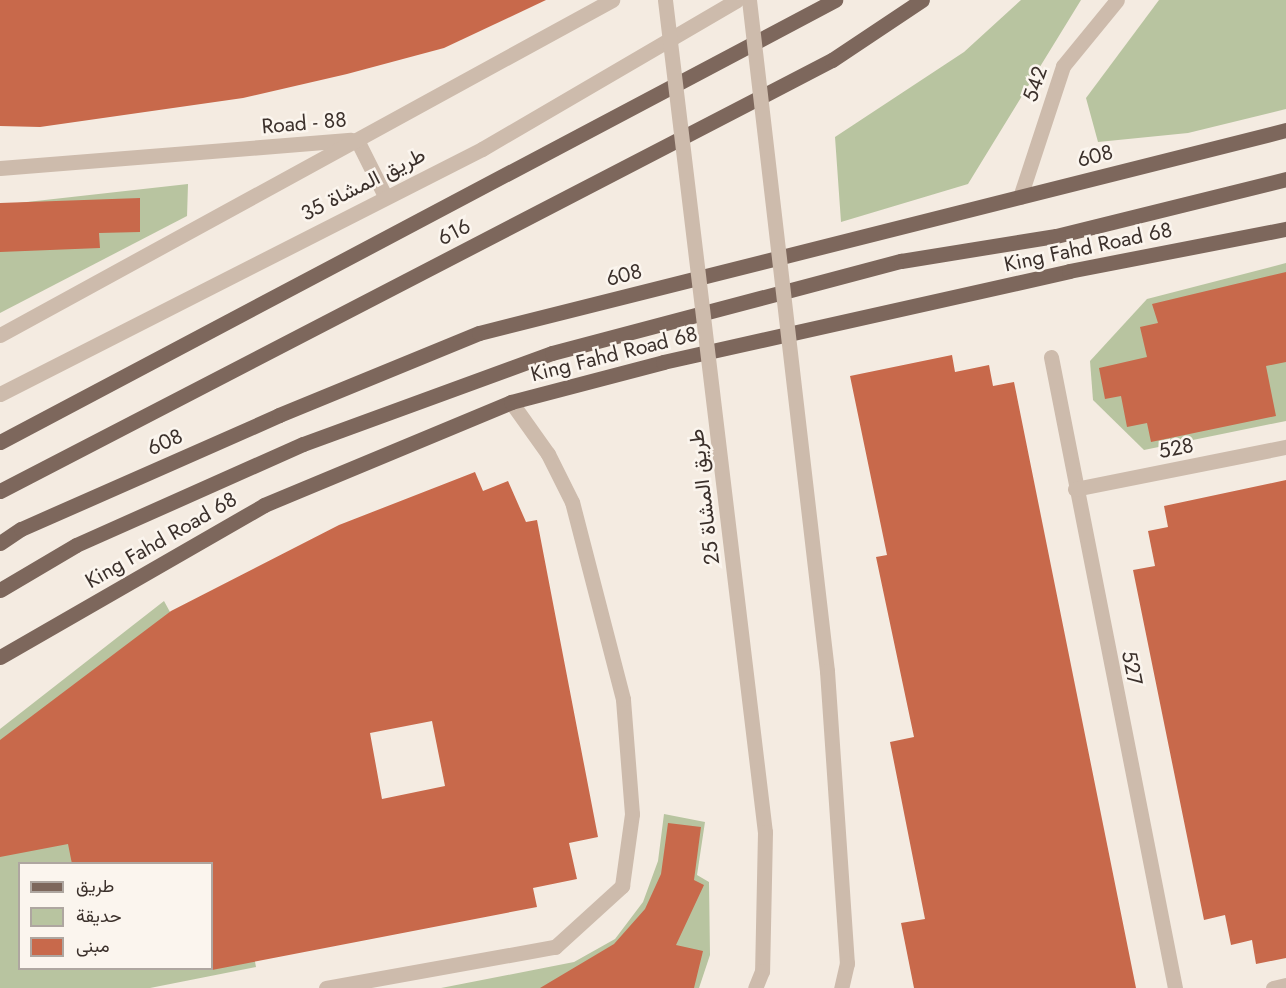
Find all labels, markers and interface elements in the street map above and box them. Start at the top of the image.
street label: 542 [1017,63,1053,105]
street label: Road - 88 [260,107,348,139]
street label: 608 [1074,139,1116,173]
street label: طريق المشاة 35 [297,142,429,226]
street label: 616 [433,213,475,251]
street label: King Fahd Road 68 [1002,217,1174,277]
street label: 608 [603,258,645,292]
street label: King Fahd Road 68 [528,321,700,387]
street label: 608 [143,423,187,461]
street label: طريق المشاة 25 [683,428,725,566]
street label: 528 [1156,432,1196,464]
street label: King Fahd Road 68 [81,486,241,594]
street label: 527 [1116,649,1148,687]
legend [18,862,213,970]
text: طريق [76,873,114,899]
text: حديقة [76,903,122,929]
text: مبنى [76,933,110,959]

